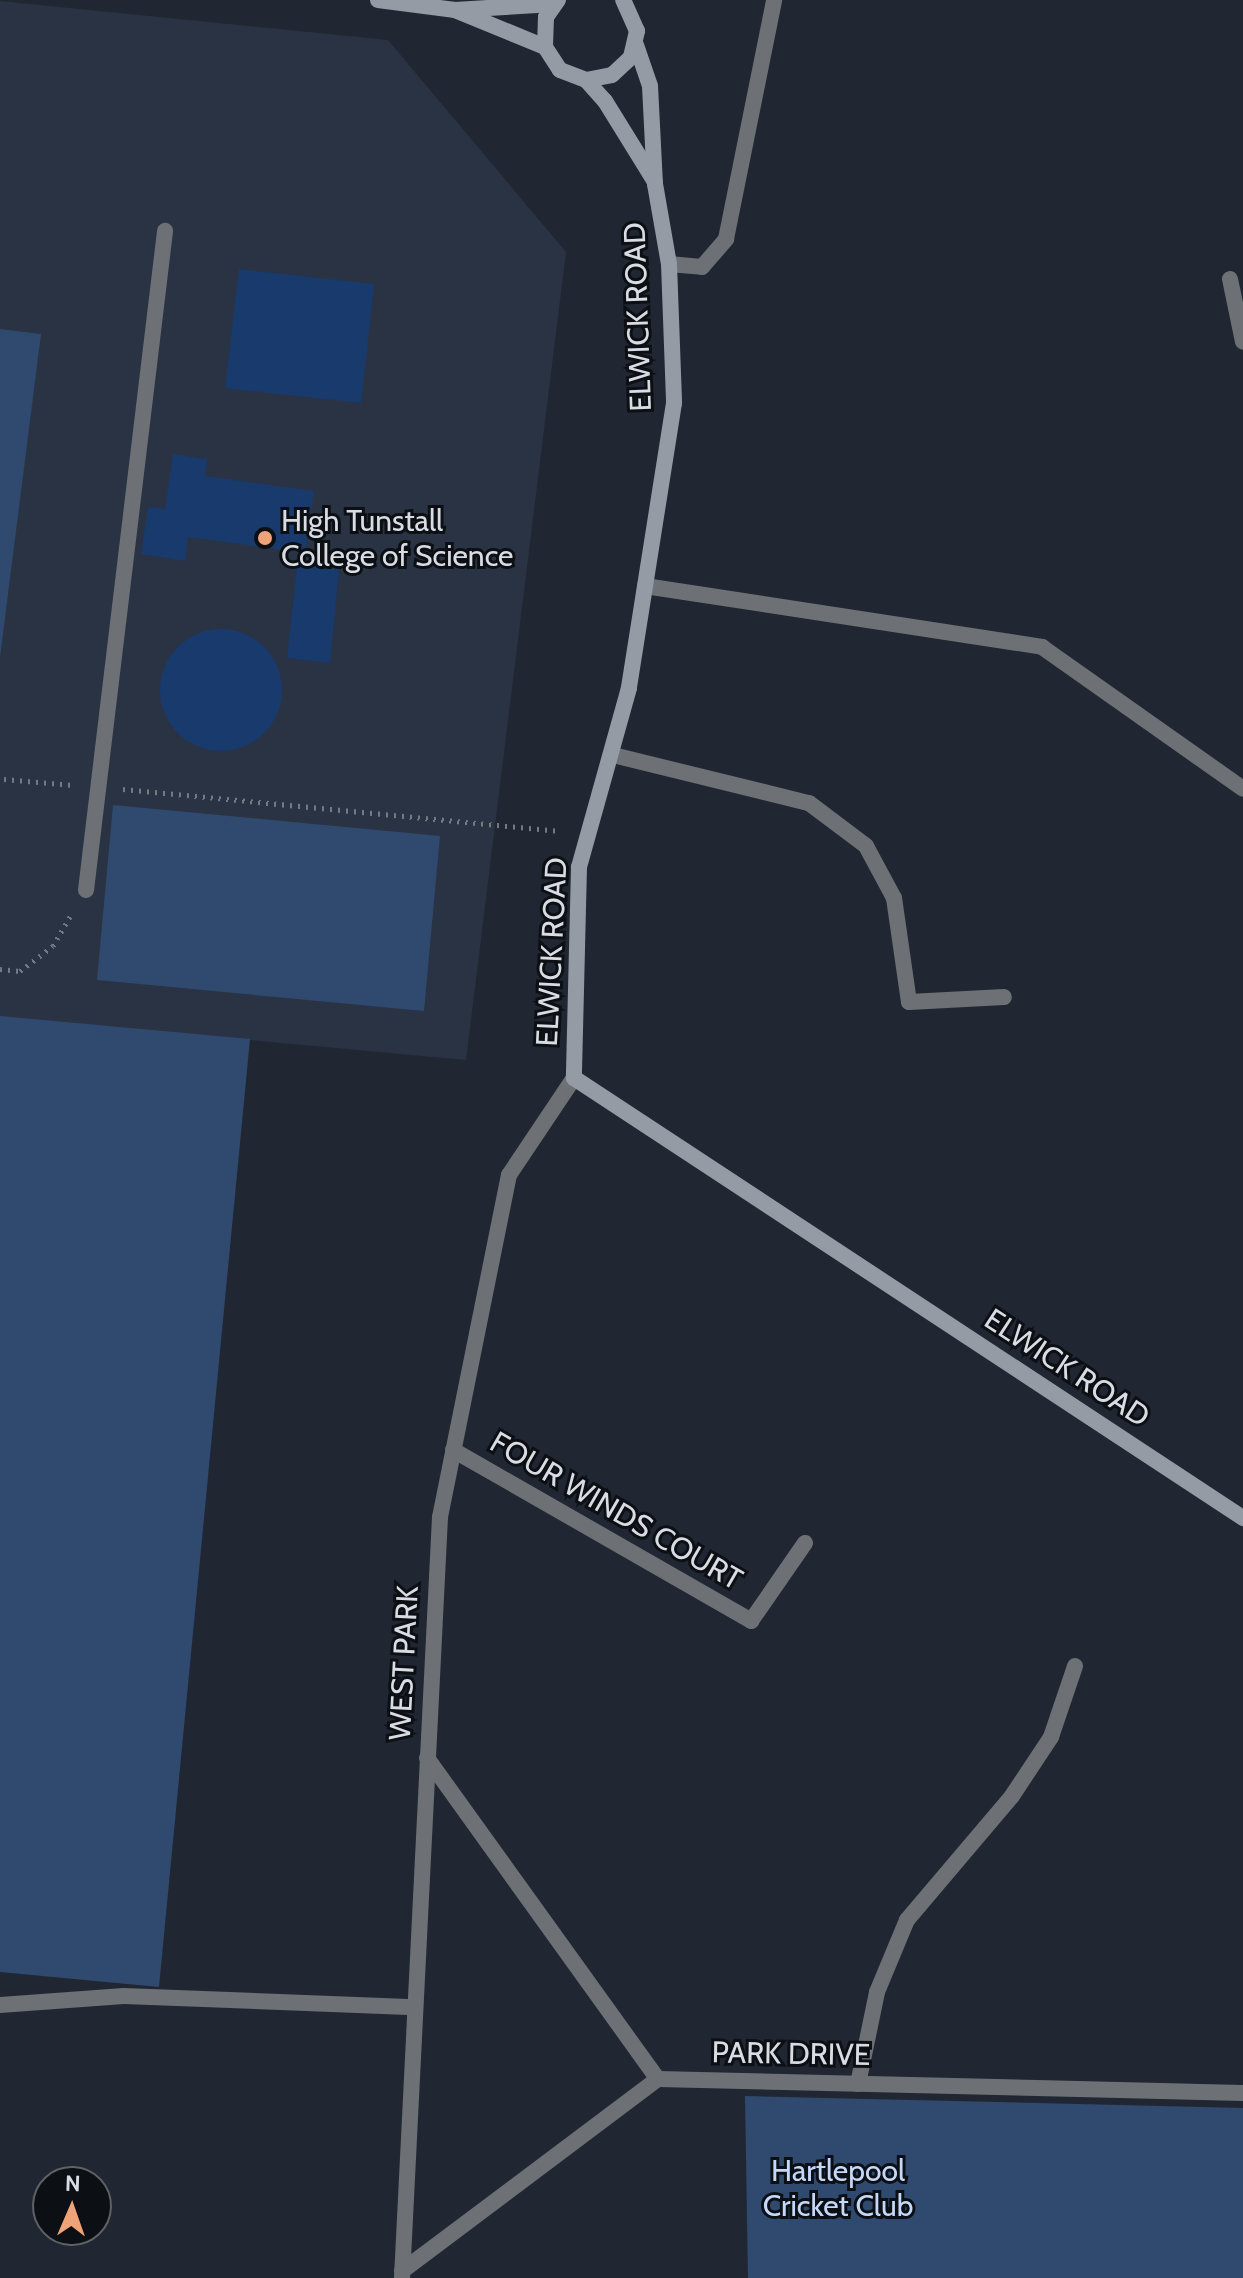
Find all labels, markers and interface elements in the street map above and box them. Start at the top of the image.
street label: ELWICK ROAD [617,222,659,412]
place label: High Tunstall College of Science [281,503,513,574]
marker: High Tunstall College of Science [256,529,274,547]
street label: ELWICK ROAD [529,856,575,1048]
street label: ELWICK ROAD [978,1301,1156,1435]
street label: FOUR WINDS COURT [484,1424,748,1598]
street label: WEST PARK [382,1585,426,1741]
street label: PARK DRIVE [711,2035,871,2073]
park label: Hartlepool Cricket Club [763,2153,913,2224]
north arrow [32,2166,112,2246]
text: N [65,2170,81,2197]

